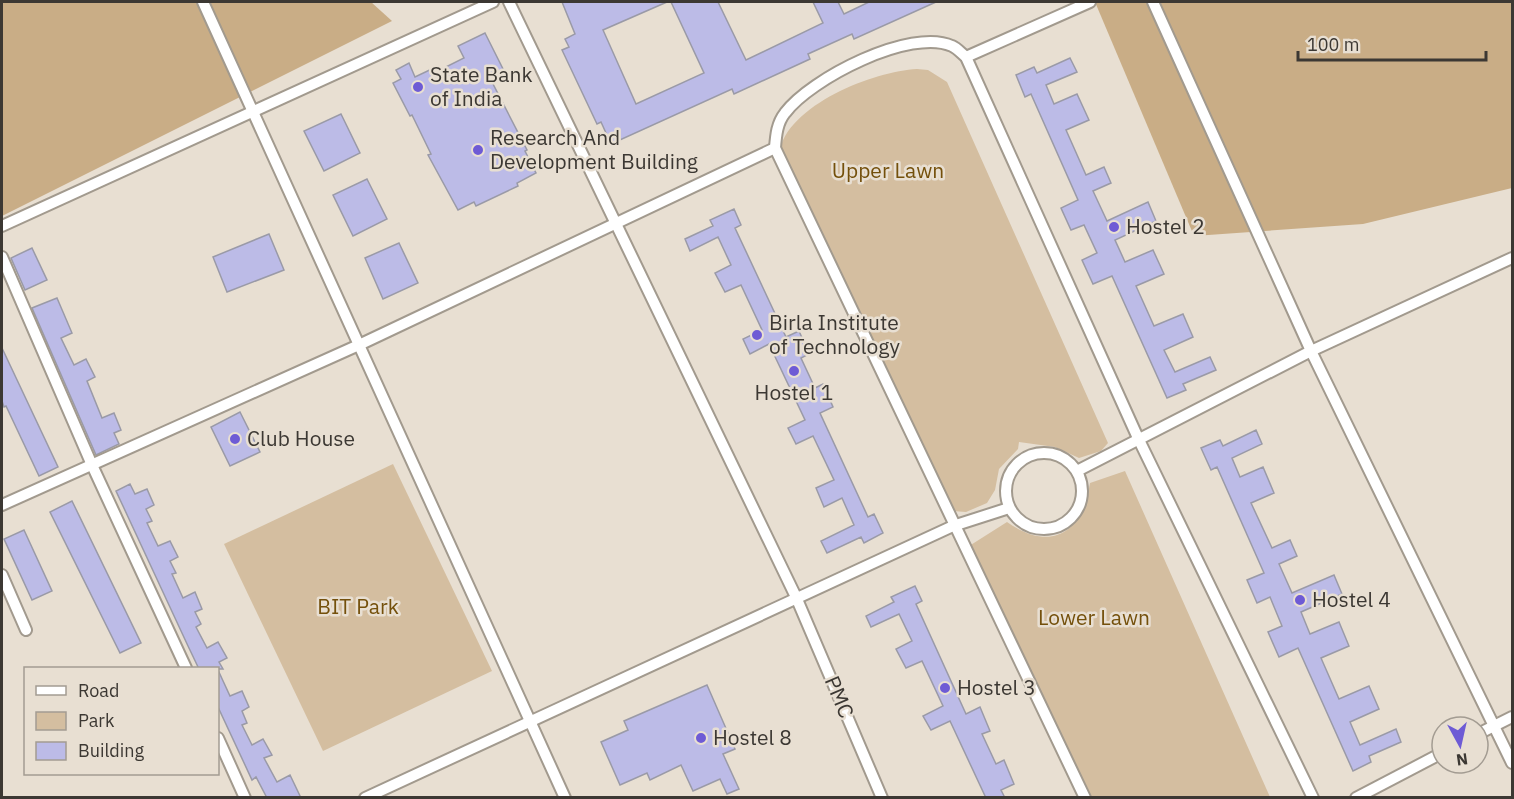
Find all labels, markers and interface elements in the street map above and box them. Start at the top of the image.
scale bar [1298,24,1486,62]
text: 100 m [1307,33,1359,56]
place label: State Bank of India [430,60,532,112]
marker: State Bank of India [411,80,425,94]
place label: Research And Development Building [490,123,698,175]
marker: Research And Development Building [471,143,485,157]
park label: Upper Lawn [832,156,944,184]
place label: Hostel 2 [1126,212,1205,240]
marker: Hostel 2 [1107,220,1121,234]
place label: Birla Institute of Technology [769,308,900,360]
marker: Birla Institute of Technology [750,328,764,342]
marker: Hostel 1 [787,364,801,378]
place label: Hostel 1 [755,378,833,406]
place label: Club House [247,424,355,452]
marker: Club House [228,432,242,446]
place label: Hostel 4 [1312,585,1391,613]
park label: BIT Park [317,592,399,620]
marker: Hostel 4 [1293,593,1307,607]
park label: Lower Lawn [1038,603,1150,631]
legend [24,667,219,775]
street label: PMC [819,671,861,722]
place label: Hostel 3 [957,673,1036,701]
text: Road [78,679,119,702]
marker: Hostel 3 [938,681,952,695]
text: Park [78,709,115,732]
north arrow [1430,715,1490,775]
place label: Hostel 8 [713,723,792,751]
marker: Hostel 8 [694,731,708,745]
text: Building [78,739,145,762]
text: N [1455,749,1469,771]

